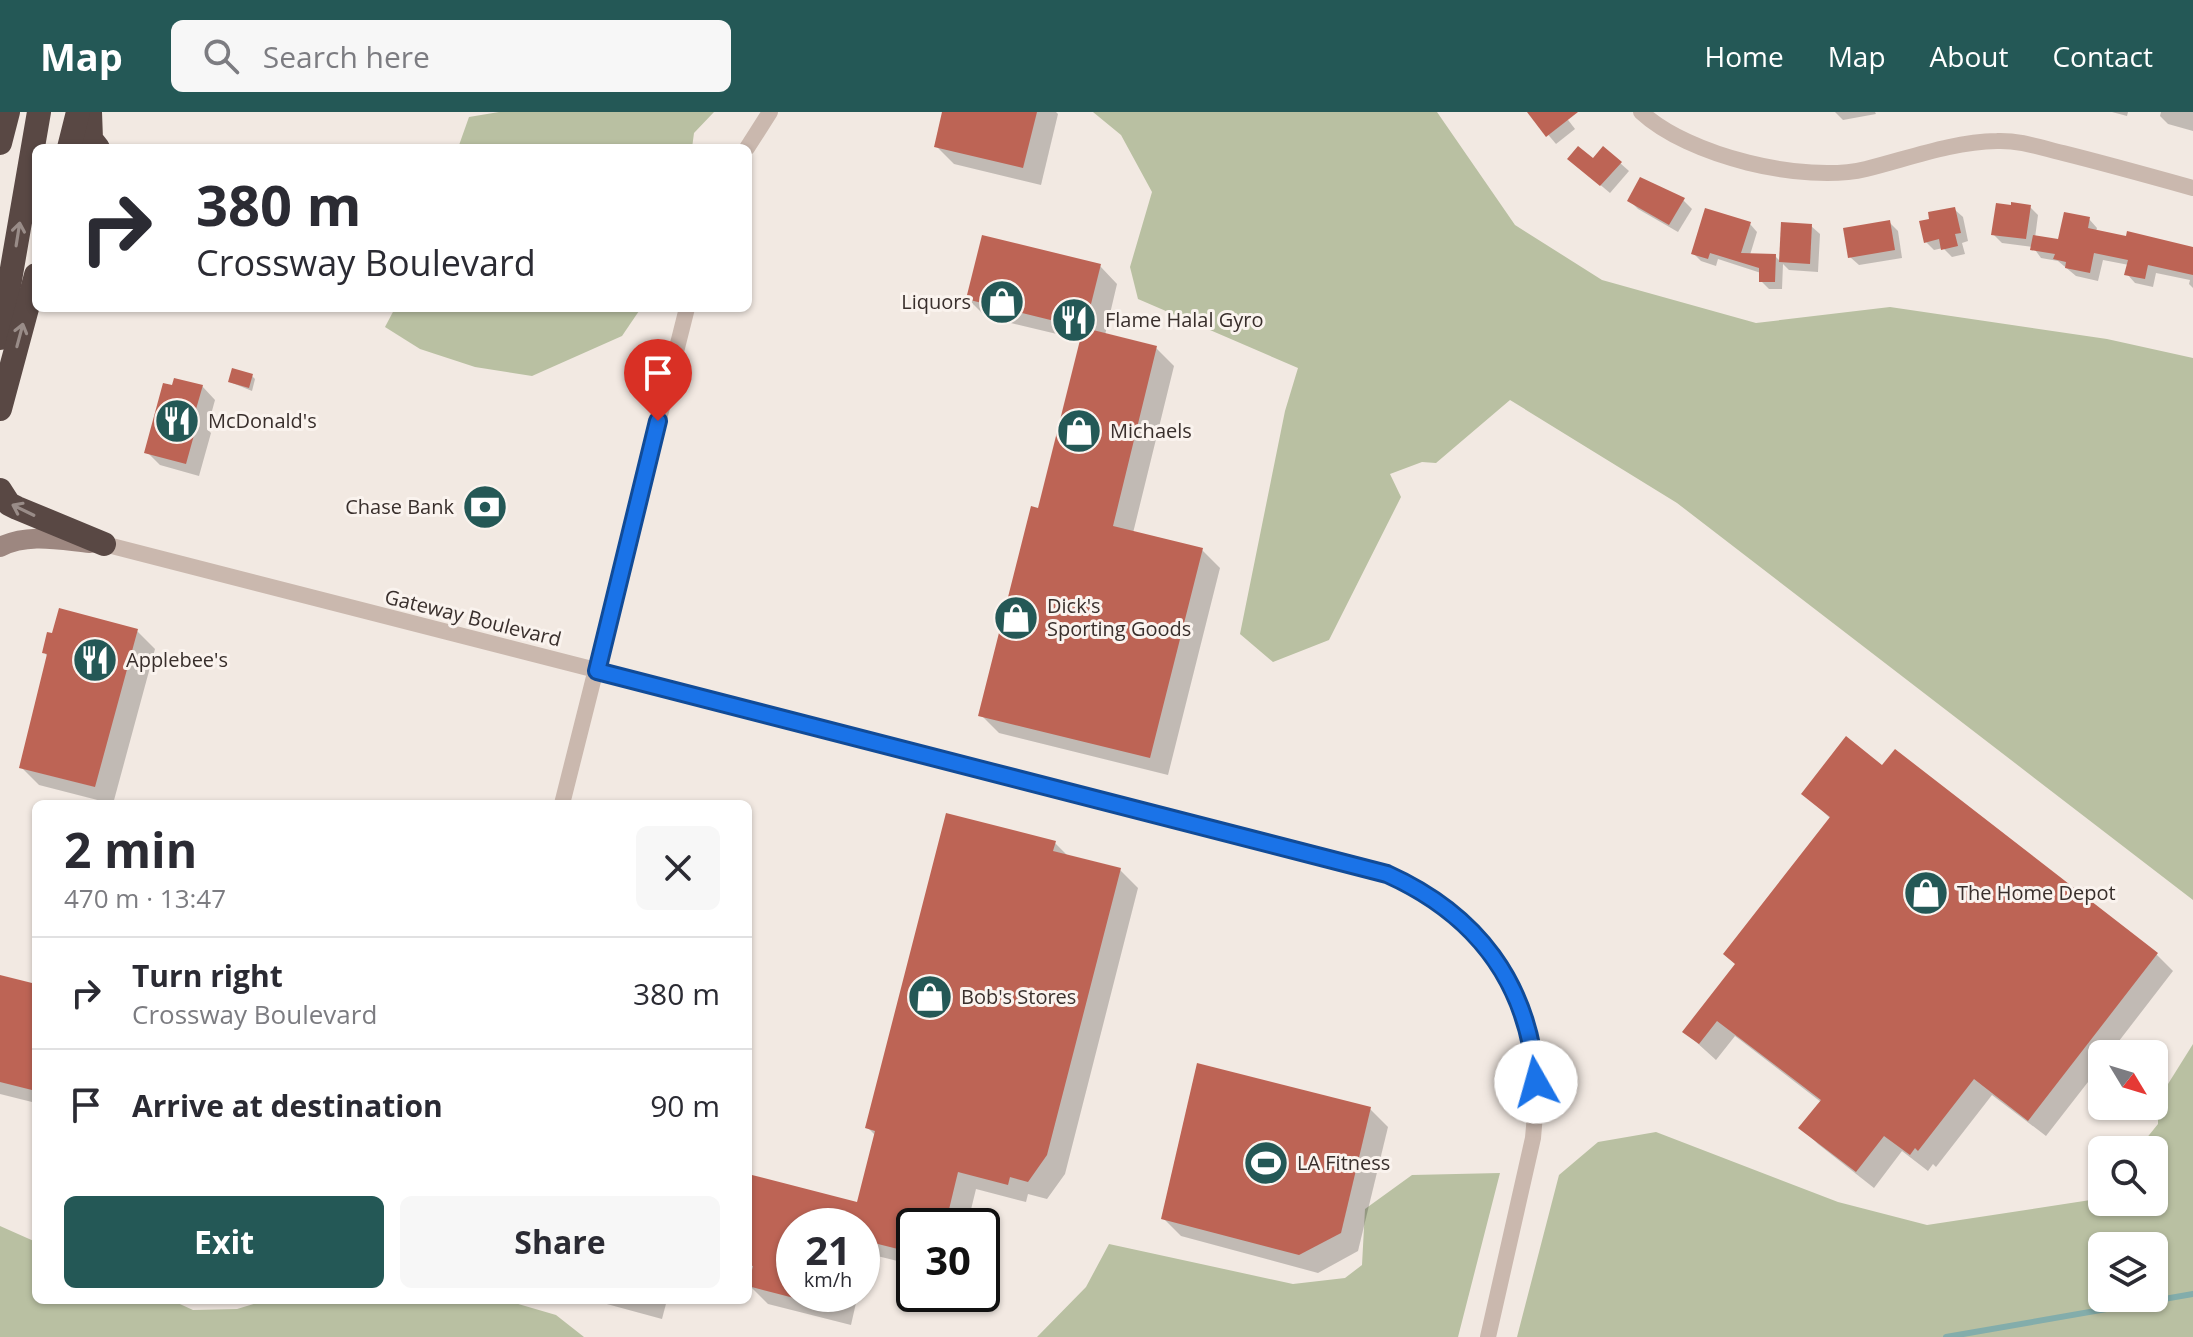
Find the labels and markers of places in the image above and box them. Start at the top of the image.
shop icon: Liquors [978,278,1026,326]
place label: Liquors [901,288,971,315]
restaurant icon: Flame Halal Gyro [1050,296,1098,344]
place label: Flame Halal Gyro [1105,306,1263,333]
pin [624,339,692,421]
restaurant icon: McDonald's [153,397,201,445]
place label: McDonald's [208,407,317,434]
shop icon: Michaels [1055,407,1103,455]
place label: Michaels [1110,417,1192,444]
bank icon: Chase Bank [461,483,509,531]
place label: Chase Bank [345,493,454,520]
place label: Dick's Sporting Goods [1047,592,1191,642]
shop icon: Dick's Sporting Goods [992,594,1040,642]
restaurant icon: Applebee's [71,636,119,684]
place label: Applebee's [126,646,228,673]
shop icon: The Home Depot [1902,869,1950,917]
place label: The Home Depot [1957,879,2116,906]
shop icon: Bob's Stores [906,973,954,1021]
place label: Bob's Stores [961,983,1076,1010]
sports icon: LA Fitness [1242,1139,1290,1187]
place label: LA Fitness [1297,1149,1390,1176]

